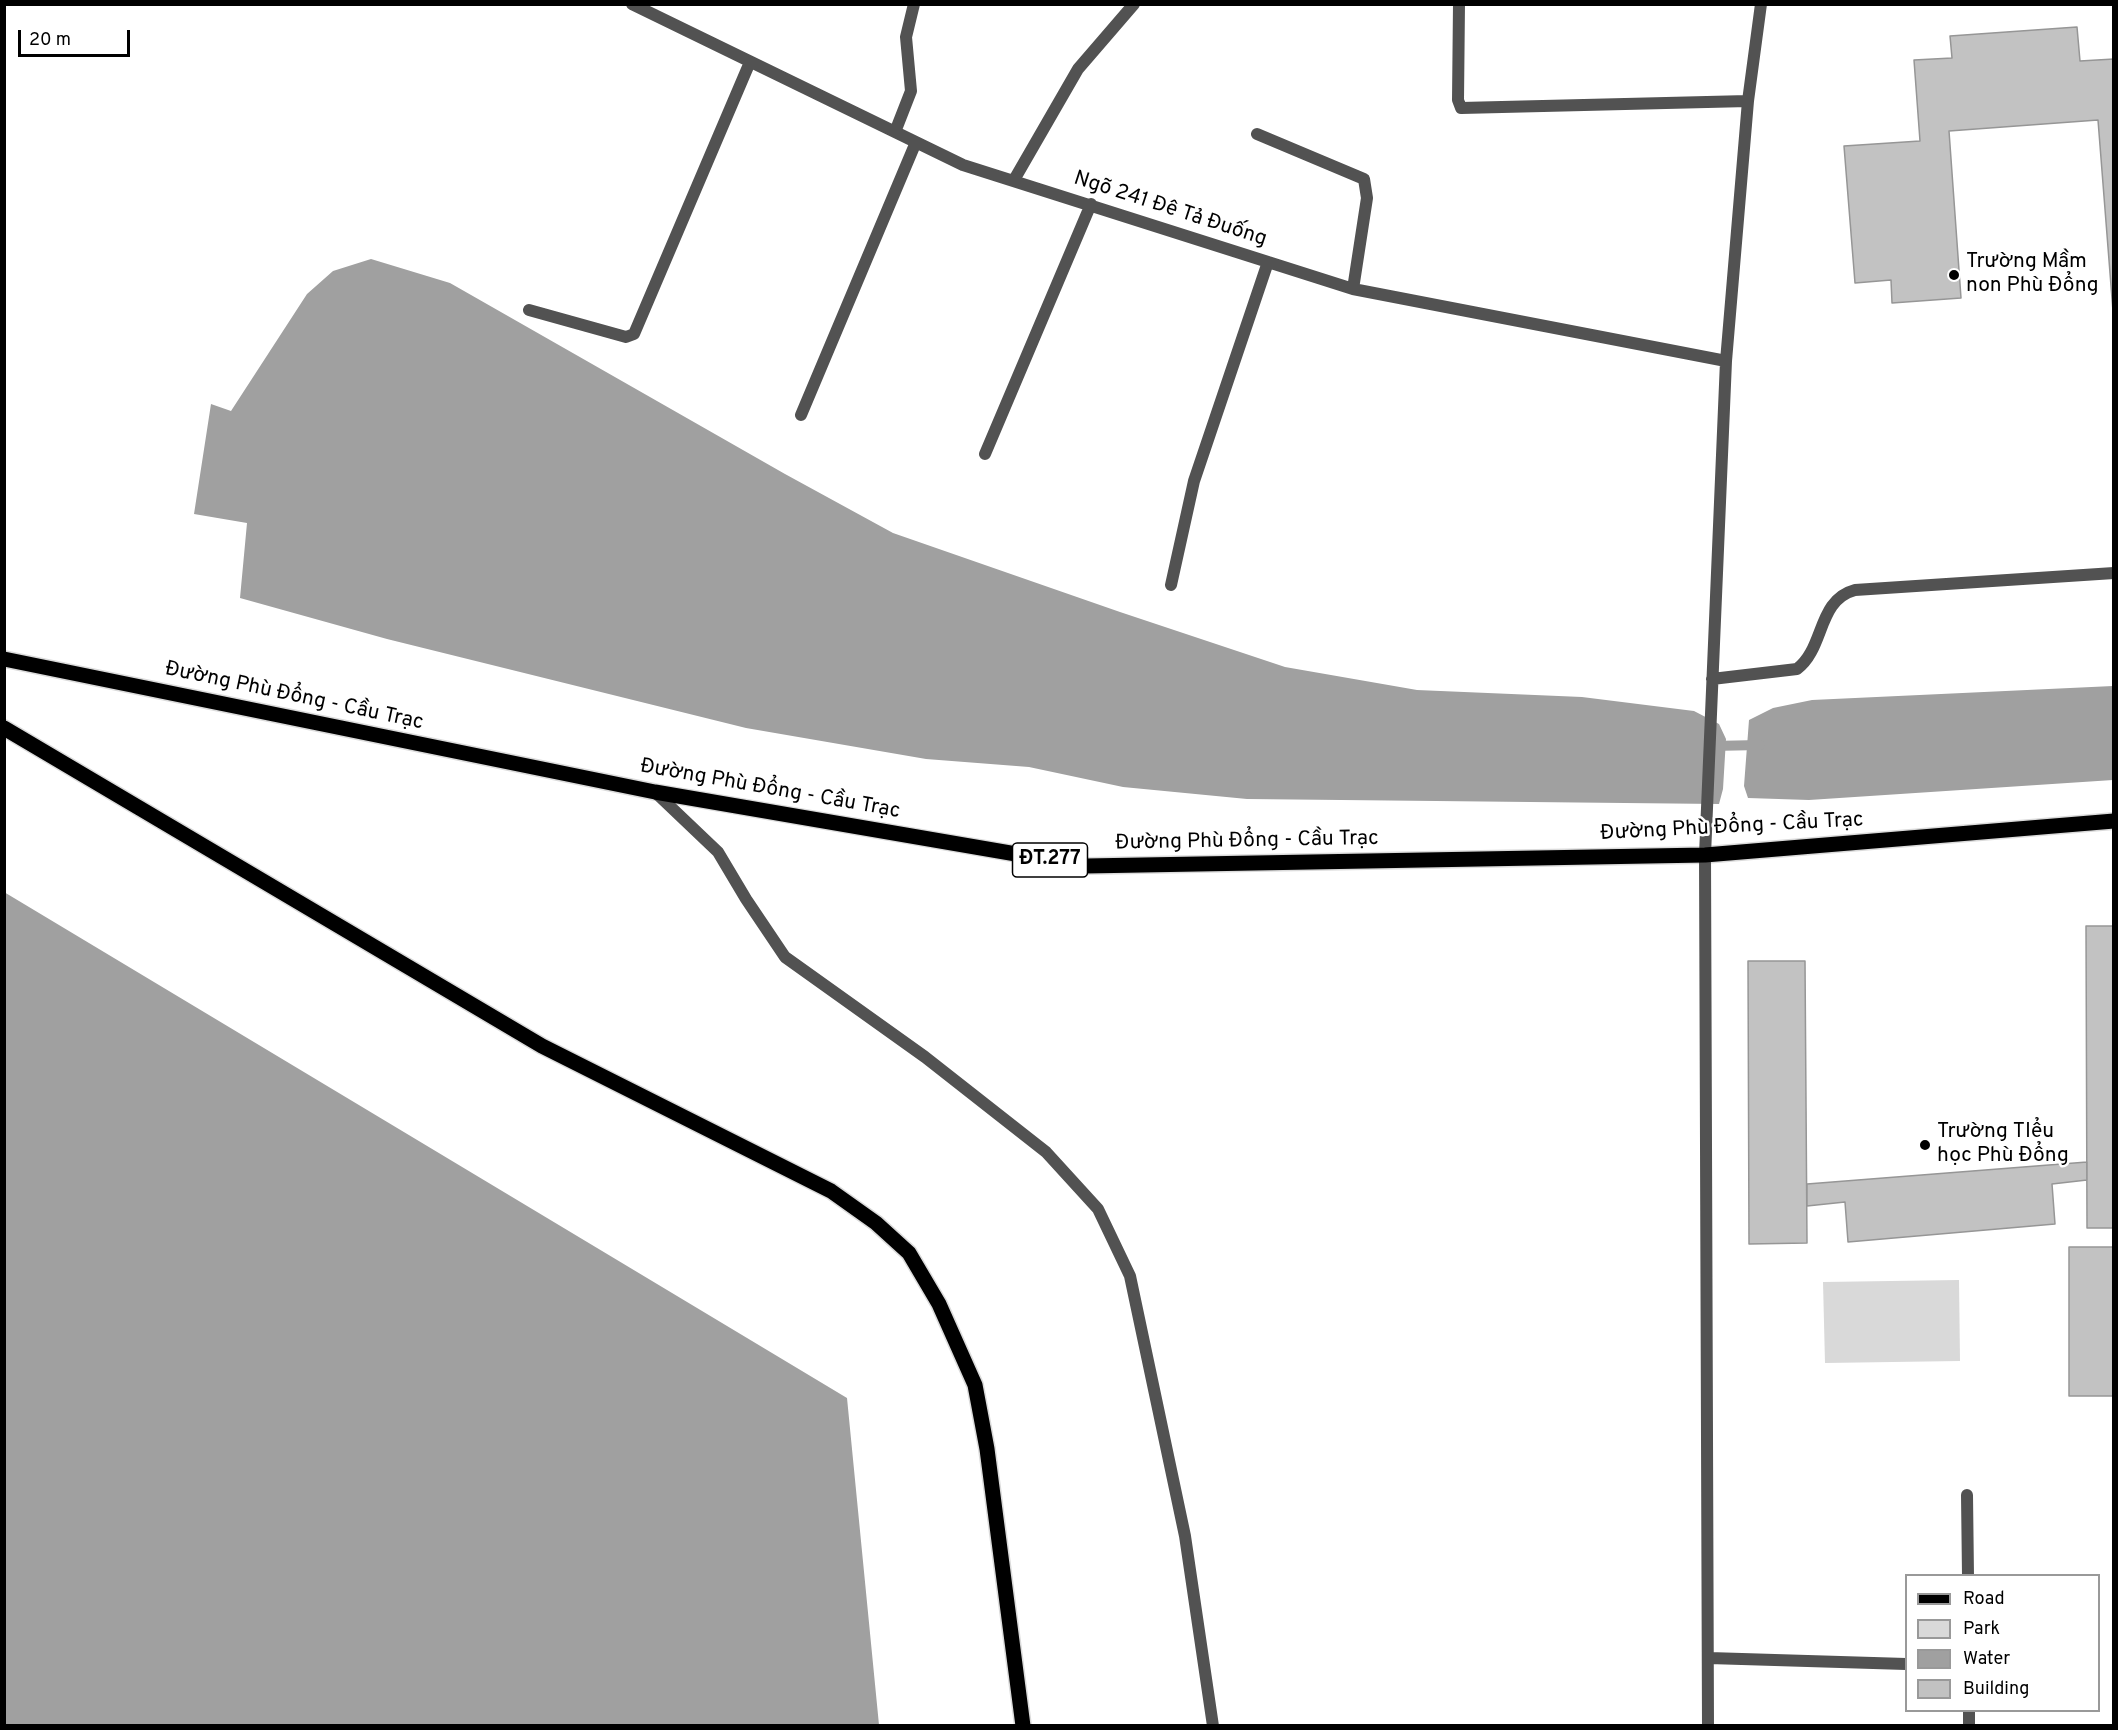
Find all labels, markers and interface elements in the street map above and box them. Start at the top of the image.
scale bar [21,18,134,56]
text: 20 m [29,29,71,52]
street label: Ngõ 241 Đê Tả Đuống [1070,167,1270,253]
place label: Trường Mầm non Phù Đổng [1966,250,2099,300]
marker: Trường Mầm non Phù Đổng [1947,268,1961,282]
street label: Đường Phù Đổng - Cầu Trạc [162,657,426,737]
street label: Đường Phù Đổng - Cầu Trạc [638,755,902,825]
street label: Đường Phù Đổng - Cầu Trạc [1600,809,1864,847]
street label: Đường Phù Đổng - Cầu Trạc [1115,827,1379,857]
road number: ĐT.277 [1012,843,1088,877]
place label: Trường TIểu học Phù Đổng [1937,1120,2069,1170]
marker: Trường TIểu học Phù Đổng [1918,1138,1932,1152]
legend [1905,1574,2100,1712]
text: Road [1963,1588,2005,1611]
text: Park [1963,1618,2000,1641]
text: Water [1963,1648,2010,1671]
text: Building [1963,1678,2029,1701]

